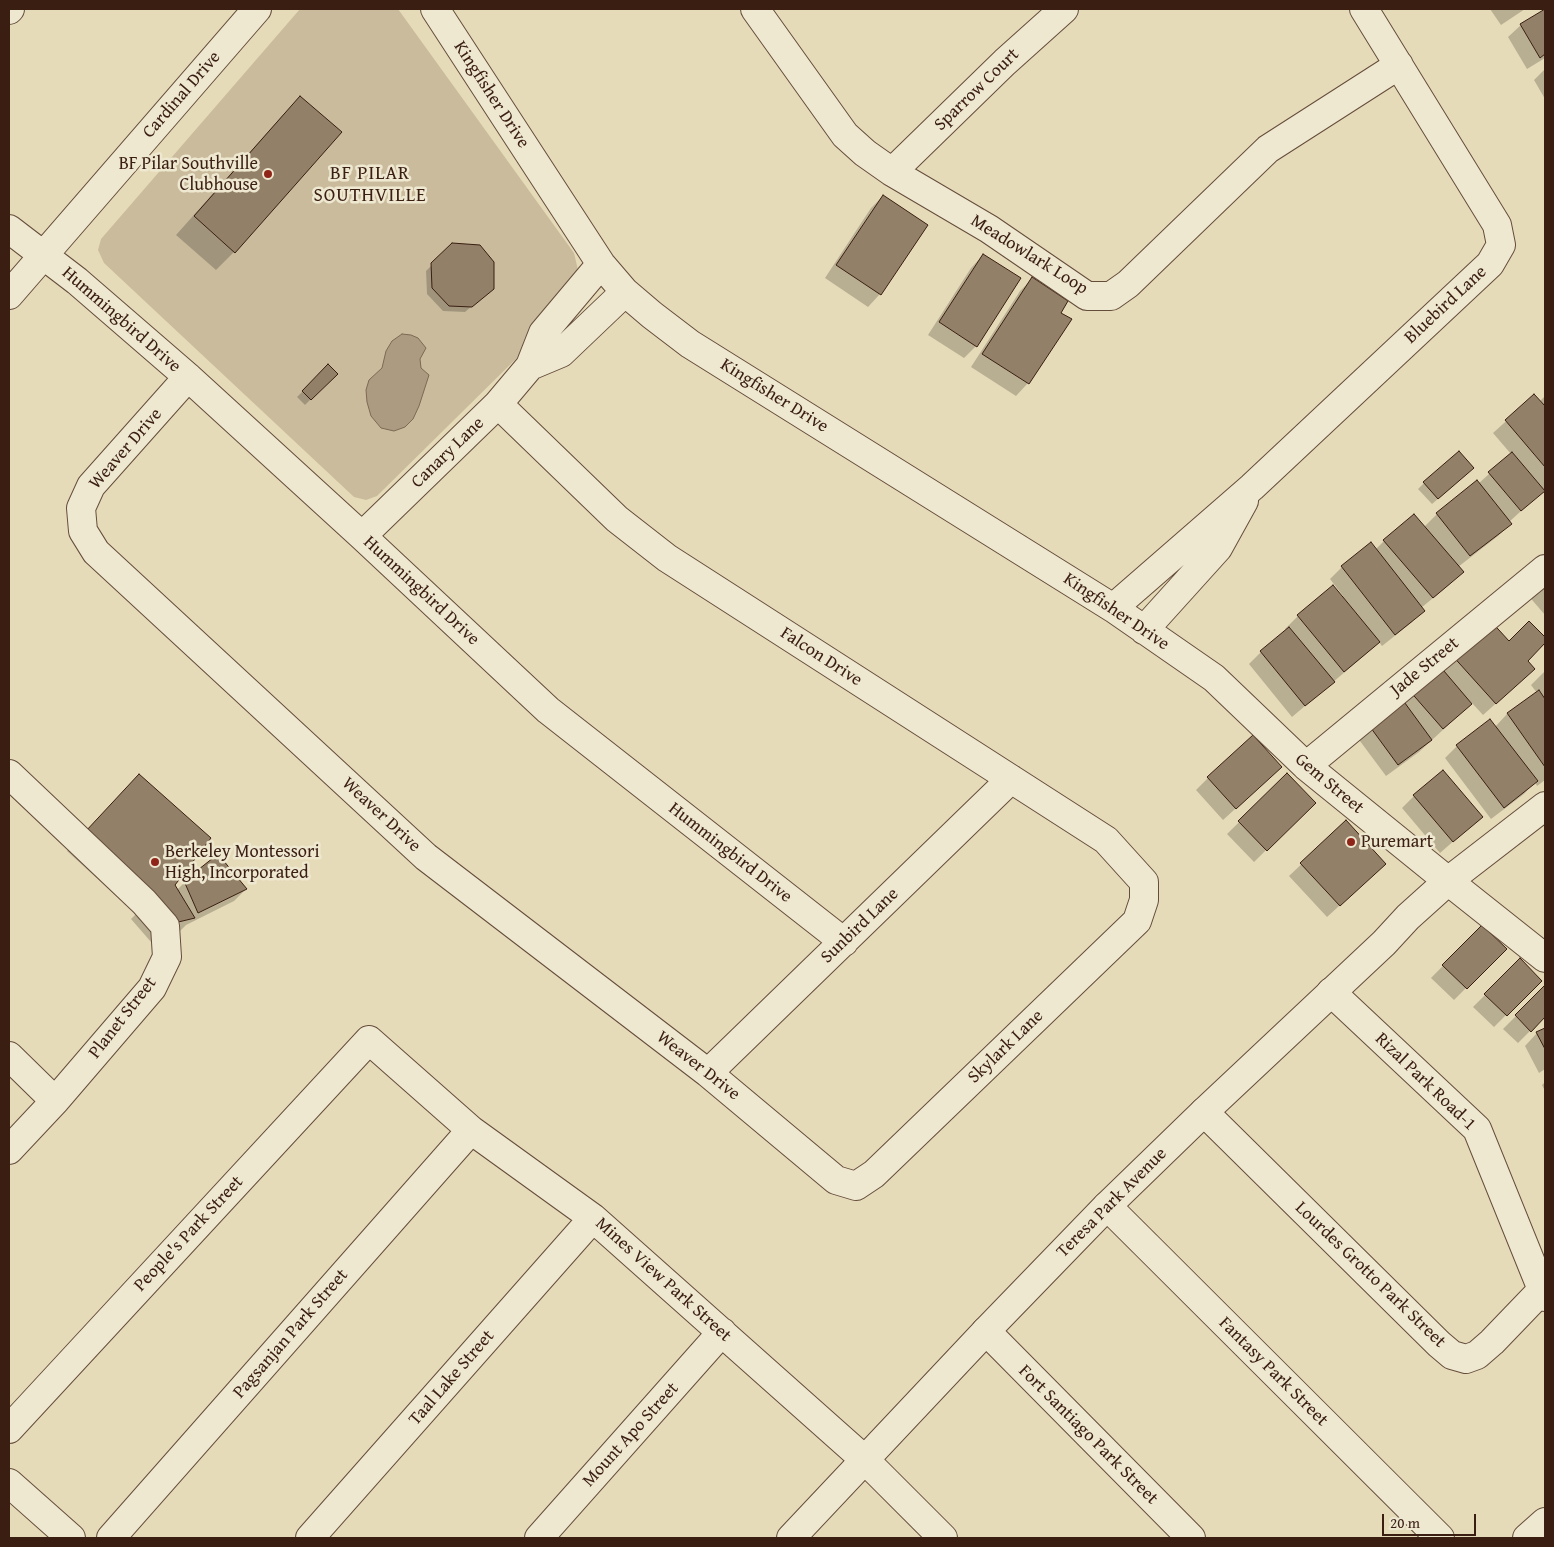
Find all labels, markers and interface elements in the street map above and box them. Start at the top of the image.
street label: Kingfisher Drive [448,38,534,152]
street label: Sparrow Court [930,44,1024,136]
street label: Cardinal Drive [138,47,226,143]
place label: BF Pilar Southville Clubhouse [119,153,258,195]
district label: BF PILAR SOUTHVILLE [312,163,428,207]
marker: BF Pilar Southville Clubhouse [262,168,274,180]
street label: Meadowlark Loop [966,210,1092,300]
street label: Bluebird Lane [1400,261,1492,349]
street label: Hummingbird Drive [57,262,185,378]
street label: Kingfisher Drive [716,354,832,438]
street label: Weaver Drive [85,404,167,494]
street label: Canary Lane [407,413,489,493]
street label: Hummingbird Drive [358,532,484,650]
street label: Kingfisher Drive [1059,569,1173,655]
street label: Falcon Drive [776,623,866,691]
street label: Jade Street [1386,633,1464,701]
street label: Gem Street [1290,749,1368,819]
street label: Weaver Drive [337,773,425,857]
street label: Hummingbird Drive [664,798,796,908]
place label: Puremart [1361,831,1433,853]
marker: Puremart [1345,836,1357,848]
place label: Berkeley Montessori High, Incorporated [165,841,320,884]
marker: Berkeley Montessori High, Incorporated [149,856,161,868]
street label: Sunbird Lane [817,884,903,968]
street label: Planet Street [84,973,162,1063]
street label: Skylark Lane [964,1006,1048,1088]
street label: Weaver Drive [652,1027,744,1105]
street label: Rizal Park Road-1 [1370,1028,1480,1136]
street label: Teresa Park Avenue [1052,1143,1172,1263]
street label: People's Park Street [130,1172,248,1296]
street label: Lourdes Grotto Park Street [1290,1197,1450,1353]
street label: Mines View Park Street [590,1213,736,1347]
street label: Pagsanjan Park Street [229,1265,353,1403]
street label: Fantasy Park Street [1214,1313,1332,1431]
street label: Taal Lake Street [405,1326,499,1430]
street label: Fort Santiago Park Street [1014,1361,1162,1509]
street label: Mount Apo Street [578,1378,684,1492]
scale bar [1384,1504,1478,1536]
text: 20 m [1390,1512,1420,1533]

